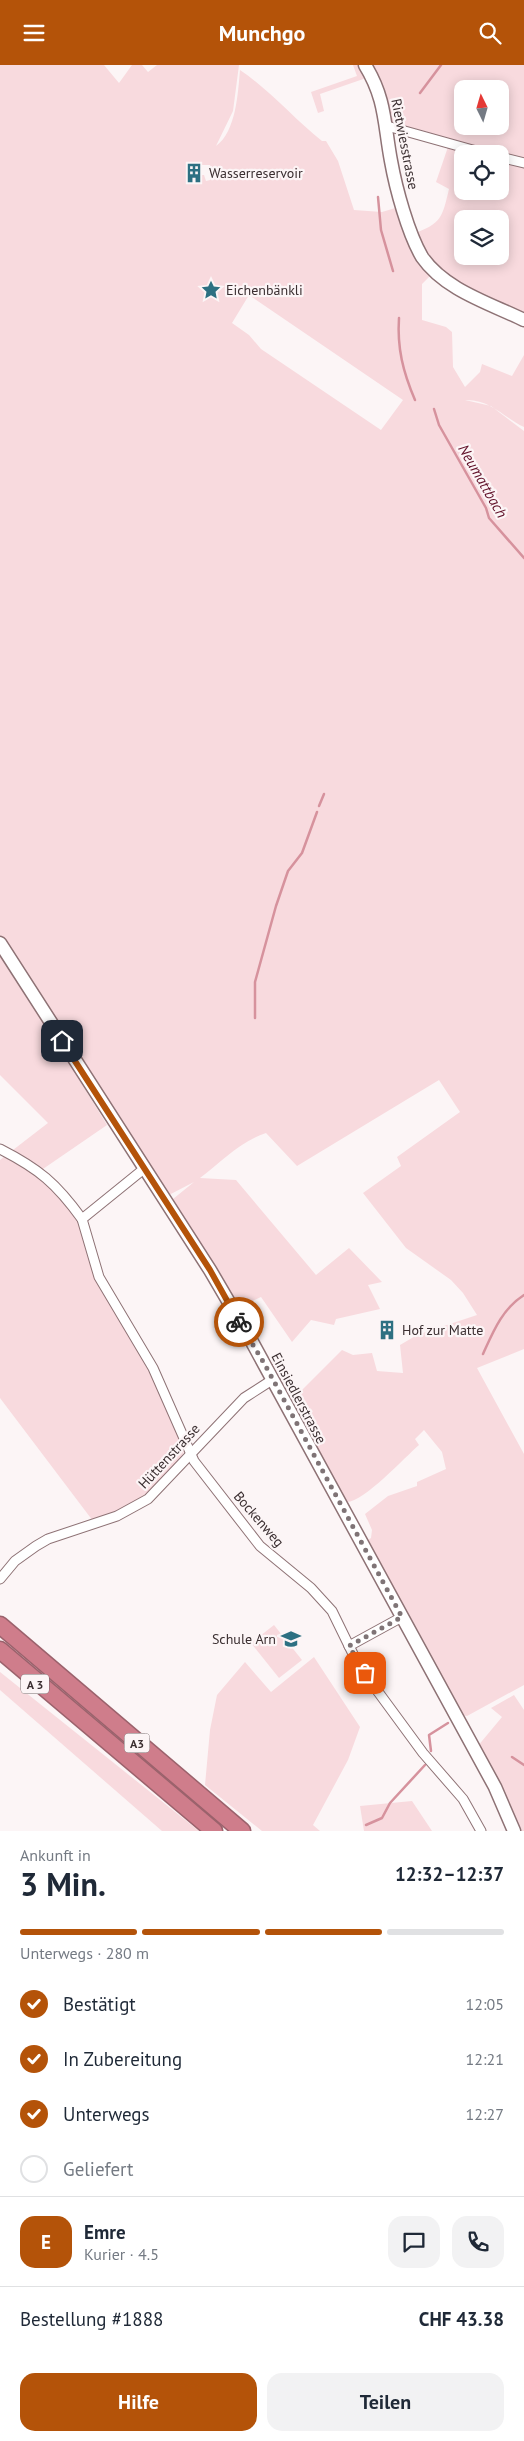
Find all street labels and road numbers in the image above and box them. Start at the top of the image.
street label: Rietwiesstrasse [387,97,423,191]
street label: Einsiedlerstrasse [267,1349,331,1447]
street label: Hüttenstrasse [134,1420,204,1492]
street label: Bockenweg [230,1487,288,1551]
road number: A 3 [21,1675,49,1693]
road number: A3 [124,1734,150,1753]

